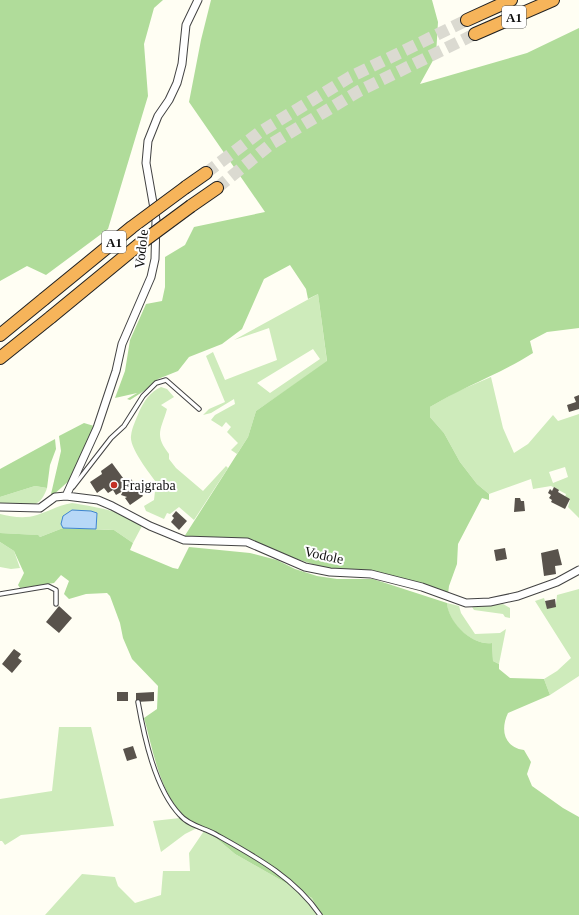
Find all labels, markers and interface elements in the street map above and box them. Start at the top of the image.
road number: A1 [502,6,526,28]
street label: Vodole [132,229,151,269]
road number: A1 [102,231,126,253]
place label: Frajgraba [122,478,176,493]
marker: Frajgraba [109,480,119,490]
street label: Vodole [303,544,345,567]

